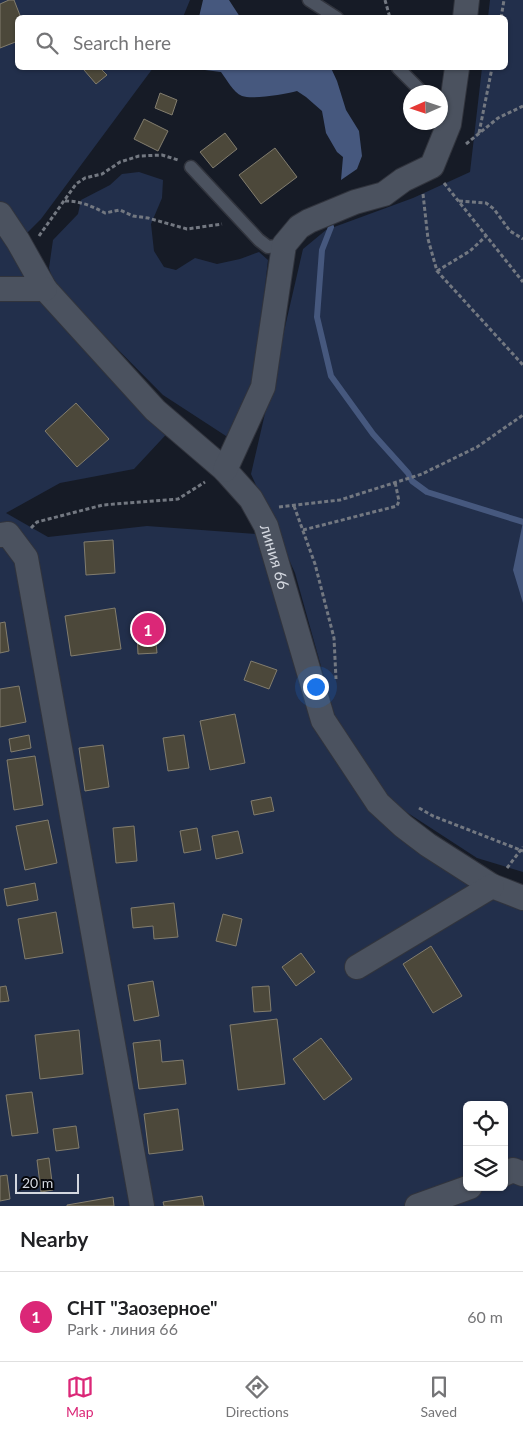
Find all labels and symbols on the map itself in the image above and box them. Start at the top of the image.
north arrow [403,85,448,130]
street label: линия 66 [257,521,294,591]
pin: 1 [132,610,164,648]
your location [303,674,329,700]
scale bar [15,1171,79,1194]

